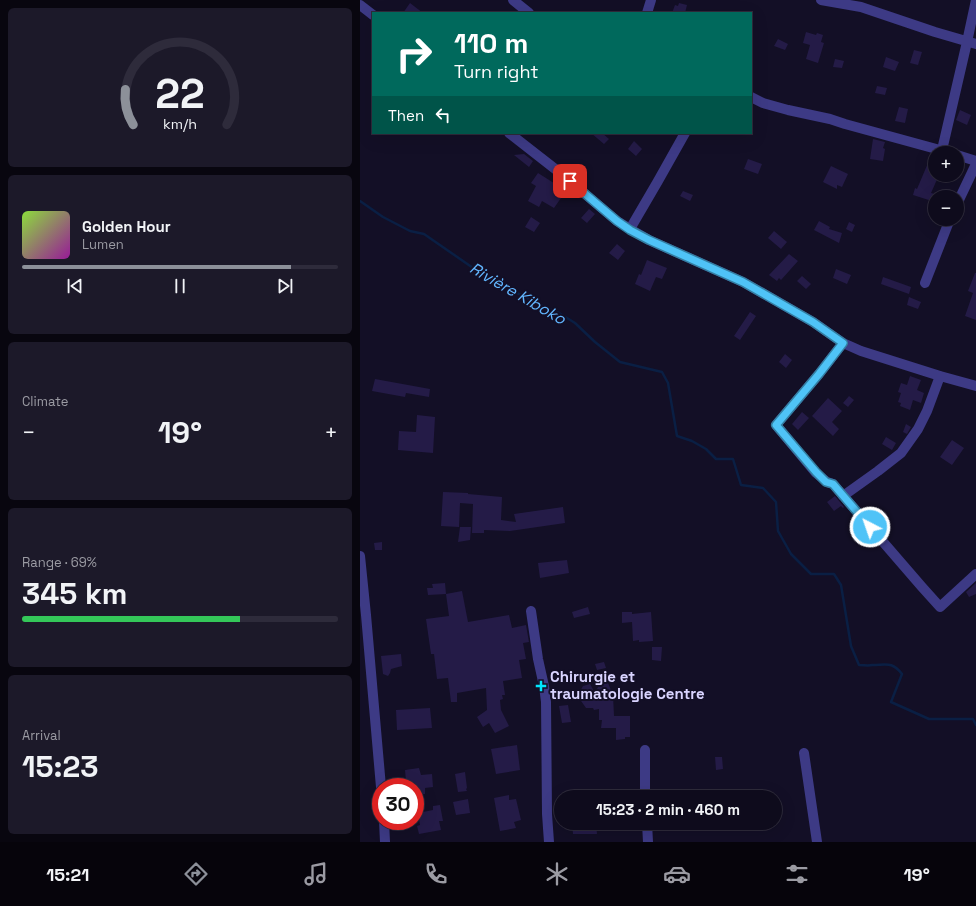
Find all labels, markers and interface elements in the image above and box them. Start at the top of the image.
text: 110 m [454,25,528,61]
icon: right [388,28,440,80]
text: Turn right [454,60,538,83]
text: 22 [155,67,205,120]
icon: left [432,104,454,126]
text: Then [388,106,424,125]
text: km/h [163,115,197,133]
map controls [928,146,964,226]
button: + [928,146,964,182]
pin [553,164,587,198]
icon: arrive [559,170,581,192]
button: − [928,190,964,226]
text: Golden Hour [82,217,171,236]
text: Lumen [82,236,124,253]
water label: Rivière Kiboko [466,258,570,330]
icon: previous [64,275,86,297]
icon: pause [169,275,191,297]
icon: next [274,275,296,297]
text: Climate [22,393,68,410]
text: 19° [158,413,202,452]
text: − [22,418,36,446]
text: + [324,418,338,446]
position arrow [849,506,891,548]
text: Range · 69% [22,554,97,571]
text: 345 km [22,574,127,613]
place label: Chirurgie et traumatologie Centre [550,667,705,703]
marker: Chirurgie et traumatologie Centre [535,680,547,692]
text: Arrival [22,727,61,744]
text: 15:23 [22,747,99,786]
speed limit sign: 30 [372,778,424,830]
text: 15:23 · 2 min · 460 m [596,800,740,819]
icon: directions [182,860,210,888]
icon: music [302,860,330,888]
icon: phone [422,860,450,888]
icon: climate [543,860,571,888]
icon: car [663,860,691,888]
icon: filters [783,860,811,888]
text: 15:21 [46,863,89,886]
text: 19° [903,863,930,886]

